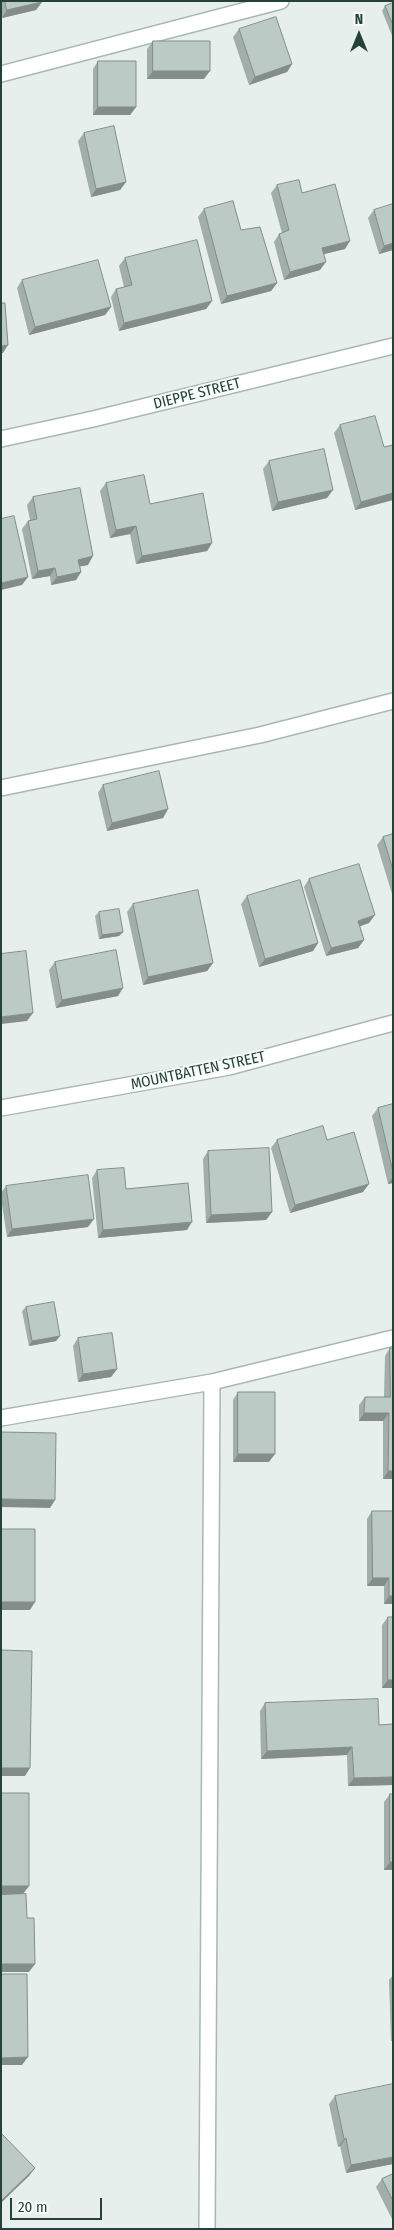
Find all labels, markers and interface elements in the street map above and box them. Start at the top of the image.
north arrow [334,10,384,60]
text: N [355,11,363,28]
street label: DIEPPE STREET [152,374,242,414]
street label: MOUNTBATTEN STREET [129,1048,267,1094]
scale bar [12,2188,105,2220]
text: 20 m [18,2198,48,2216]

